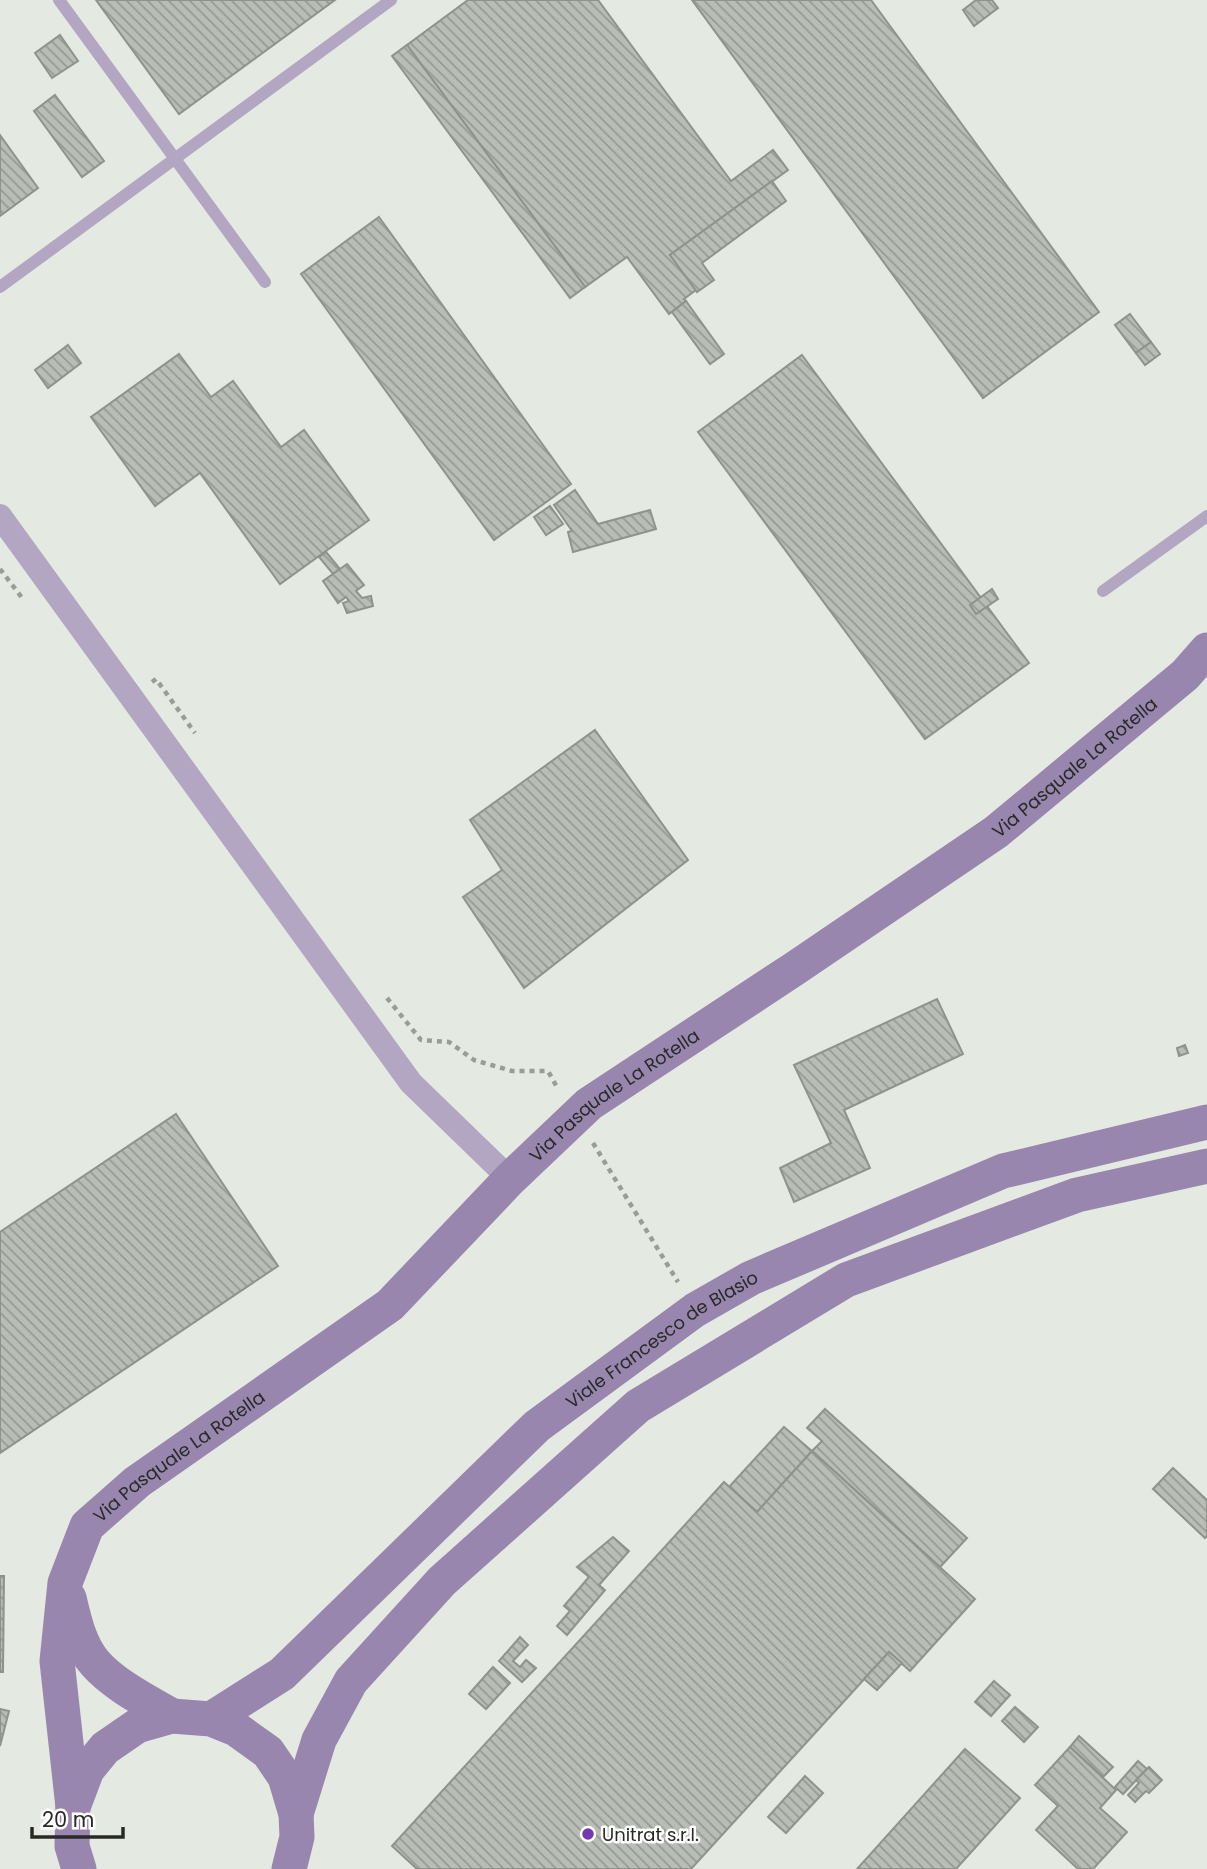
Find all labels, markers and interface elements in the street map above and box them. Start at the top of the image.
street label: Via Pasquale La Rotella [986,691,1162,843]
street label: Via Pasquale La Rotella [523,1022,704,1167]
street label: Viale Francesco de Blasio [560,1264,761,1414]
street label: Via Pasquale La Rotella [87,1384,270,1528]
scale bar [32,1796,122,1840]
text: 20 m [42,1805,95,1834]
place label: Unitrat s.r.l. [602,1822,699,1847]
marker: Unitrat s.r.l. [580,1826,596,1842]

